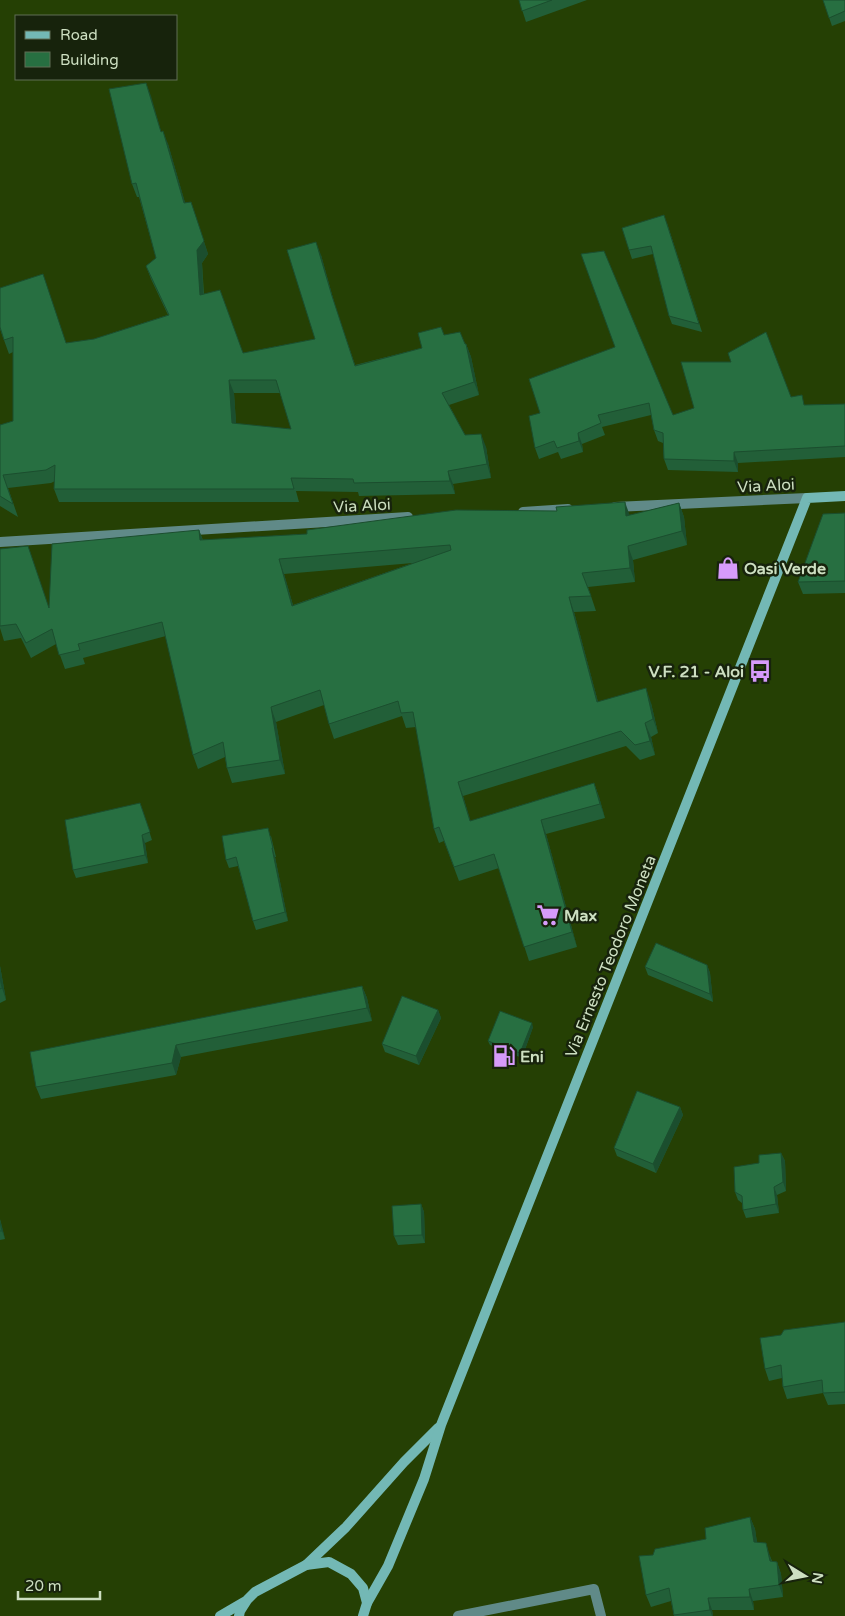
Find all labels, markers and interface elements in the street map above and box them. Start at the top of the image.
legend [15,15,178,80]
text: Road [60,26,98,44]
text: Building [60,51,119,69]
street label: Via Aloi [737,475,795,497]
street label: Via Aloi [333,495,391,517]
shop icon: Oasi Verde [715,555,741,581]
place label: Oasi Verde [744,559,826,579]
bus stop icon: V.F. 21 - Aloi [747,658,773,684]
place label: V.F. 21 - Aloi [648,662,744,682]
street label: Via Ernesto Teodoro Moneta [561,852,661,1061]
supermarket icon: Max [535,902,561,928]
place label: Max [564,906,597,926]
fuel station icon: Eni [491,1043,517,1069]
place label: Eni [520,1047,544,1067]
north arrow [780,1551,830,1601]
scale bar [18,1568,100,1600]
text: N [808,1571,827,1585]
text: 20 m [25,1577,62,1595]

